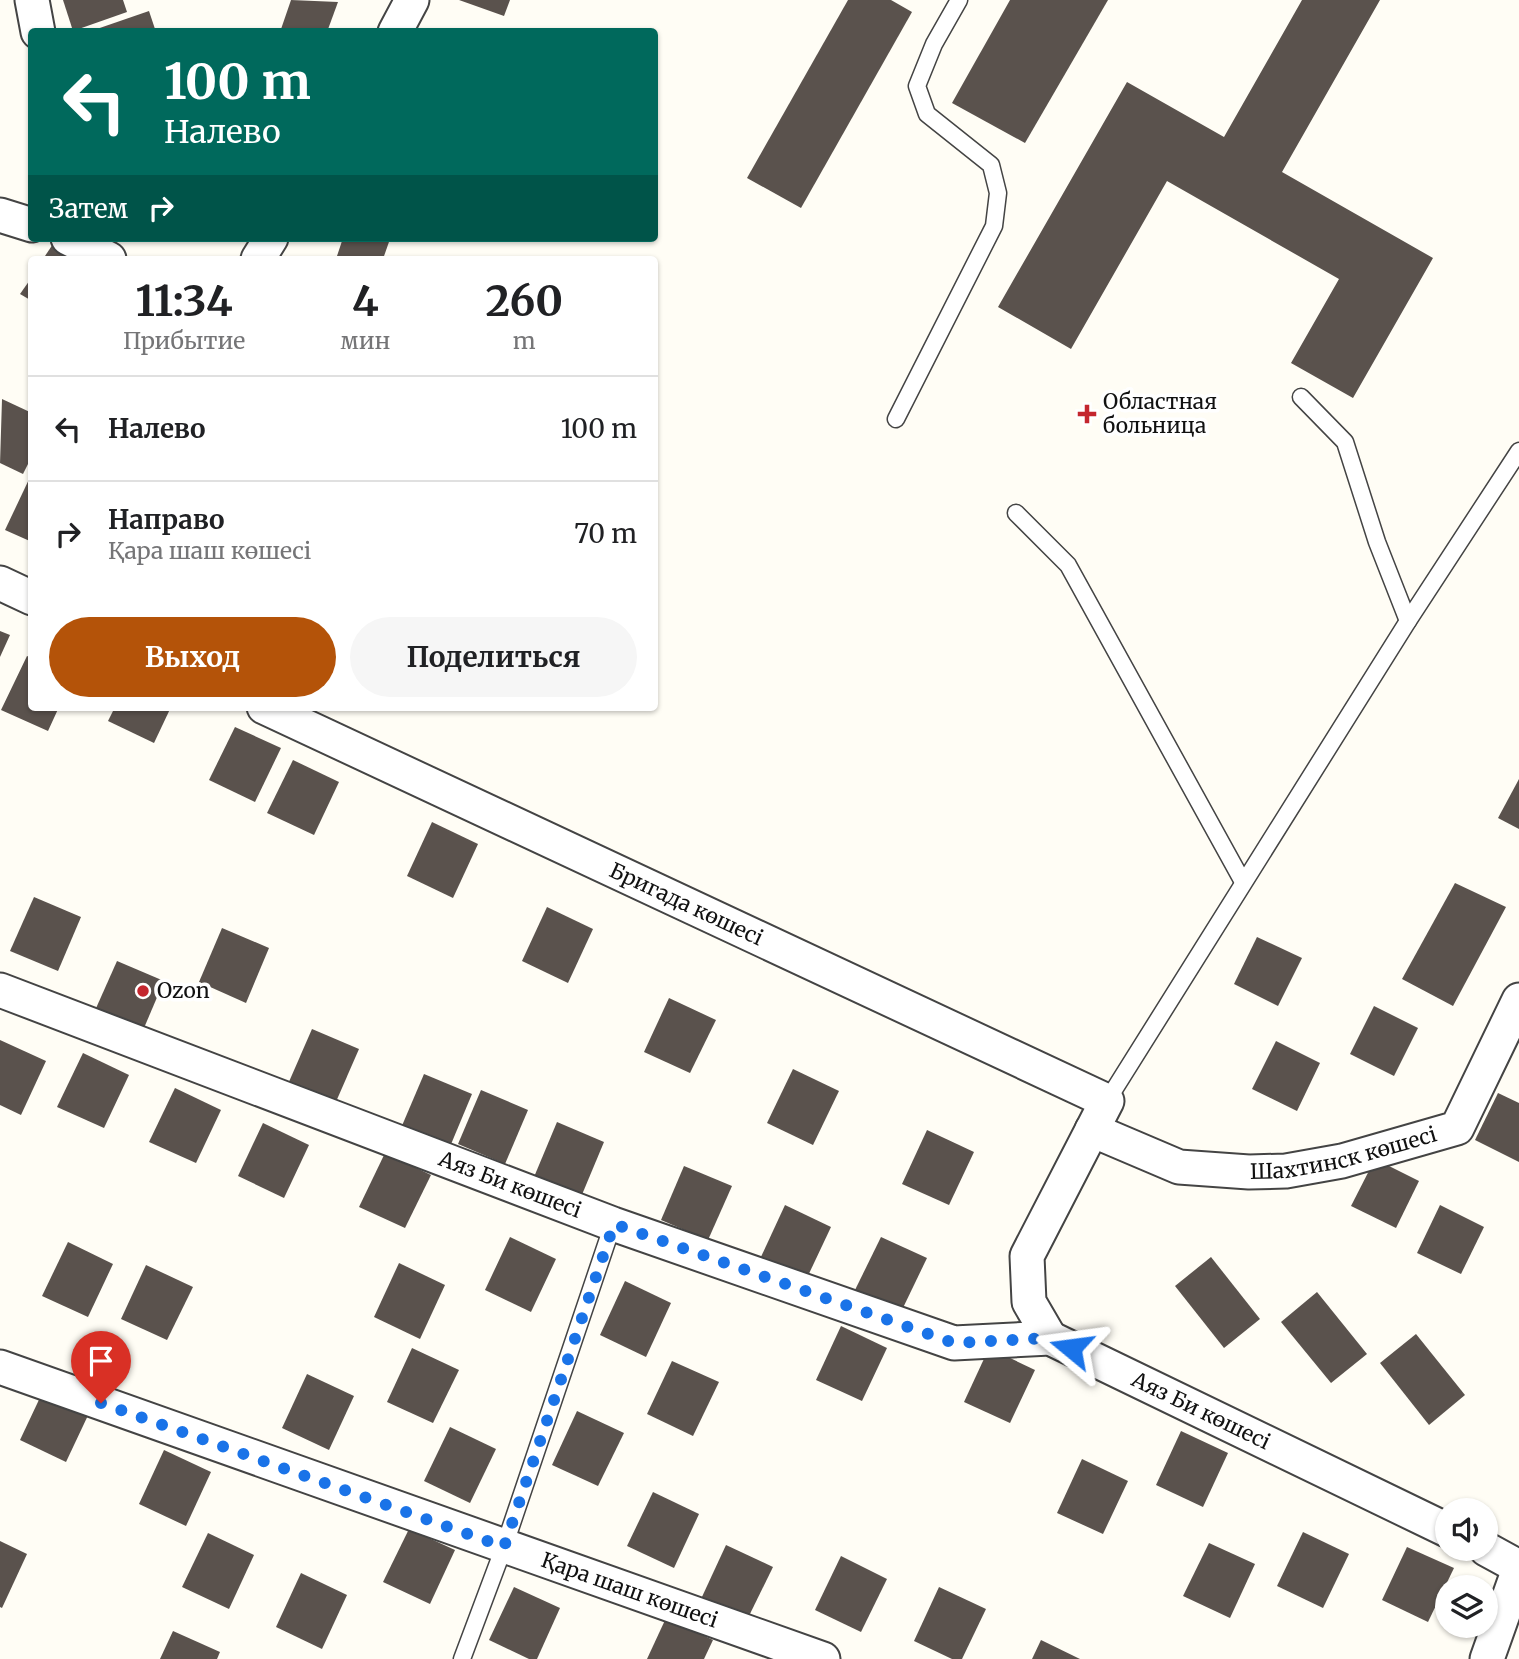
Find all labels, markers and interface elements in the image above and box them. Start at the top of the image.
text: 100 m [164,51,311,112]
icon: left [49,56,140,147]
text: Налево [164,112,281,152]
icon: right [142,189,180,227]
text: Затем [49,192,128,225]
text: 11:34 [135,275,233,327]
text: 4 [352,275,379,327]
text: 260 [485,275,563,327]
text: Прибытие [123,326,245,355]
text: мин [340,326,390,355]
text: m [513,326,536,355]
place label: Областная больница [1103,388,1217,439]
marker: Областная больница [1077,404,1097,424]
icon: left [49,410,87,448]
text: Налево [108,412,206,445]
text: 100 m [561,412,637,445]
text: Направо [108,503,225,536]
icon: right [49,515,87,553]
text: 70 m [574,517,637,550]
text: Қара шаш көшесі [108,536,311,565]
button: Выход [49,617,336,697]
button: Поделиться [350,617,637,697]
street label: Бригада көшесі [605,856,768,951]
place label: Ozon [157,977,210,1004]
marker: Ozon [135,983,151,999]
street label: Шахтинск көшесі [1249,1121,1440,1185]
street label: Аяз Би көшесі [434,1144,586,1224]
position arrow [1034,1311,1108,1385]
pin [71,1331,131,1403]
icon: arrive [82,1342,120,1380]
street label: Аяз Би көшесі [1126,1365,1275,1456]
map controls [1435,1498,1498,1638]
button: sound [1435,1498,1498,1561]
street label: Қара шаш көшесі [538,1546,722,1634]
button: layers [1435,1575,1498,1638]

